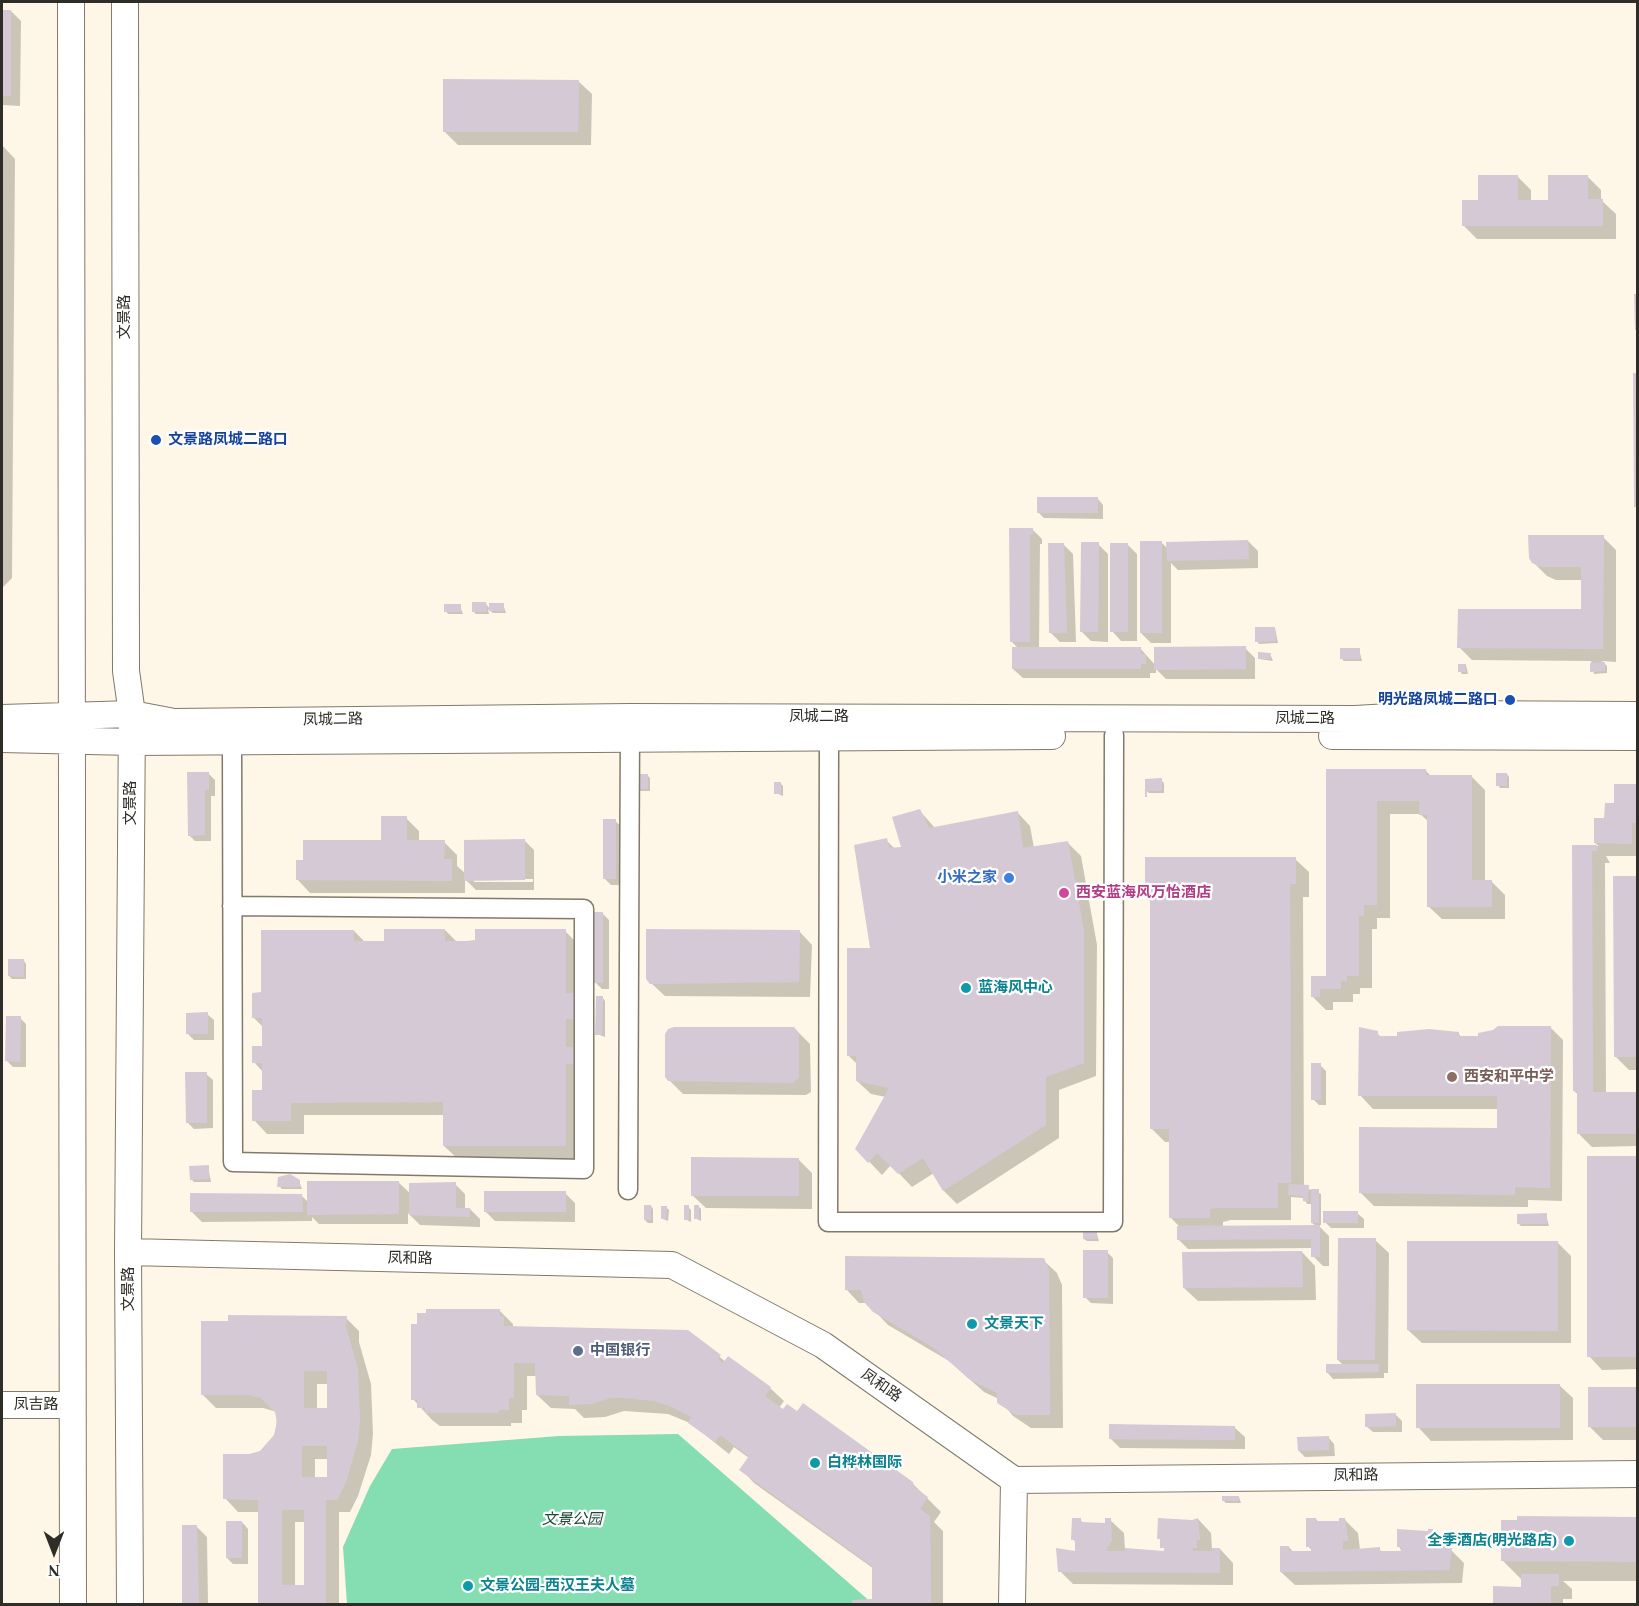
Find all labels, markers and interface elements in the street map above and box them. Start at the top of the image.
street label: 文景路 [116,295,134,339]
place label: 文景路凤城二路口 [168,431,288,449]
marker: 文景路凤城二路口 [149,433,163,447]
place label: 明光路凤城二路口 [1378,691,1498,709]
marker: 明光路凤城二路口 [1503,693,1517,707]
street label: 凤城二路 [789,708,849,726]
street label: 凤城二路 [303,710,363,730]
street label: 凤城二路 [1275,710,1335,728]
street label: 文景路 [122,781,140,825]
place label: 小米之家 [937,869,997,887]
marker: 小米之家 [1002,871,1016,885]
place label: 西安蓝海风万怡酒店 [1076,884,1211,902]
marker: 西安蓝海风万怡酒店 [1057,886,1071,900]
place label: 蓝海风中心 [978,979,1053,997]
marker: 蓝海风中心 [959,981,973,995]
place label: 西安和平中学 [1464,1068,1554,1086]
marker: 西安和平中学 [1445,1070,1459,1084]
street label: 凤和路 [387,1250,433,1268]
street label: 文景路 [120,1267,138,1311]
place label: 文景天下 [984,1315,1044,1333]
marker: 文景天下 [965,1317,979,1331]
place label: 中国银行 [590,1342,650,1360]
marker: 中国银行 [571,1344,585,1358]
street label: 凤和路 [857,1366,905,1406]
street label: 凤吉路 [14,1396,58,1414]
place label: 白桦林国际 [827,1454,902,1472]
marker: 白桦林国际 [808,1456,822,1470]
street label: 凤和路 [1333,1467,1379,1485]
park label: 文景公园 [542,1511,602,1529]
north arrow [24,1522,84,1582]
place label: 全季酒店(明光路店) [1427,1532,1557,1550]
marker: 全季酒店(明光路店) [1562,1534,1576,1548]
text: N [48,1562,60,1579]
place label: 文景公园-西汉王夫人墓 [480,1577,635,1595]
marker: 文景公园-西汉王夫人墓 [461,1579,475,1593]

